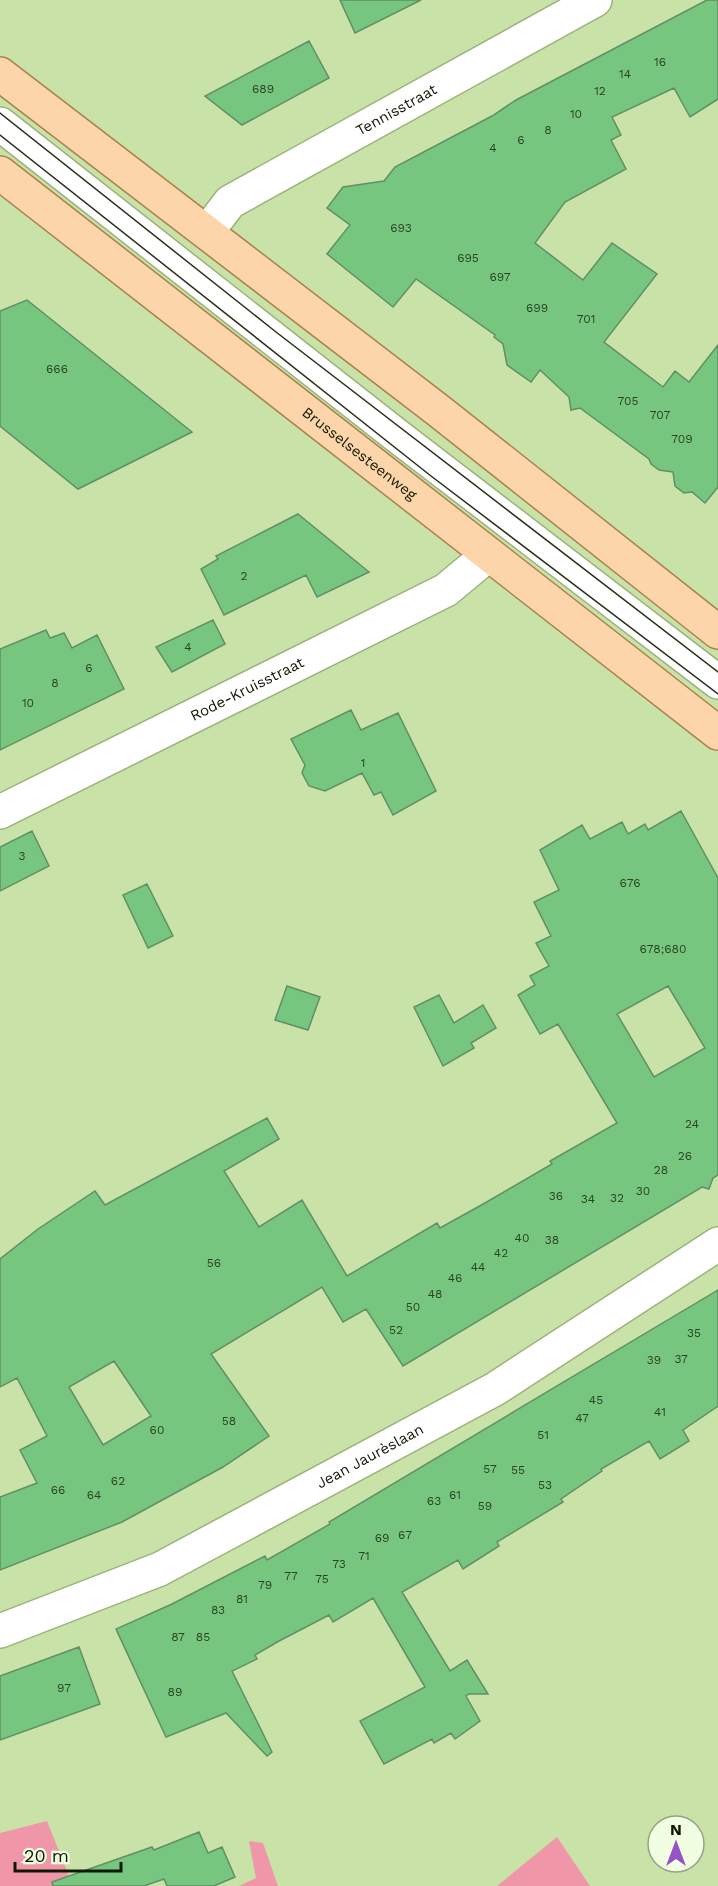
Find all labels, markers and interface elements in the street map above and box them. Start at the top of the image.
house number: 16 [654,55,666,69]
house number: 14 [619,67,631,81]
street label: Tennisstraat [353,80,441,139]
house number: 689 [252,82,274,96]
house number: 12 [594,84,606,98]
house number: 10 [570,107,582,121]
house number: 8 [544,123,552,137]
house number: 6 [517,133,525,147]
house number: 4 [489,141,497,155]
house number: 693 [390,221,412,235]
house number: 695 [457,251,479,265]
house number: 697 [489,270,511,284]
house number: 699 [526,301,548,315]
house number: 701 [577,312,595,326]
house number: 666 [46,362,68,376]
house number: 705 [618,394,638,408]
street label: Brusselsesteenweg [299,403,420,504]
house number: 707 [650,408,670,422]
house number: 709 [671,432,693,446]
house number: 2 [241,569,248,583]
house number: 4 [184,640,192,654]
street label: Rode-Kruisstraat [187,653,308,725]
house number: 6 [85,661,93,675]
house number: 8 [51,676,59,690]
house number: 10 [22,696,34,710]
house number: 1 [361,756,365,770]
house number: 3 [19,849,26,863]
house number: 676 [620,876,640,890]
house number: 678;680 [640,942,686,956]
house number: 24 [685,1117,699,1131]
house number: 26 [678,1149,692,1163]
house number: 28 [654,1163,668,1177]
house number: 30 [636,1184,650,1198]
house number: 36 [549,1189,563,1203]
house number: 32 [610,1191,624,1205]
house number: 34 [581,1192,595,1206]
house number: 40 [515,1231,529,1245]
house number: 38 [545,1233,559,1247]
house number: 42 [494,1246,508,1260]
house number: 56 [207,1256,221,1270]
house number: 44 [471,1260,485,1274]
house number: 46 [448,1271,462,1285]
house number: 48 [428,1287,442,1301]
house number: 50 [406,1300,420,1314]
house number: 52 [389,1323,403,1337]
house number: 35 [687,1326,701,1340]
house number: 37 [674,1352,688,1366]
house number: 39 [647,1353,661,1367]
house number: 45 [589,1393,603,1407]
house number: 41 [654,1405,666,1419]
house number: 47 [575,1411,589,1425]
house number: 58 [222,1414,236,1428]
street label: Jean Jaurèslaan [313,1420,427,1492]
house number: 60 [150,1423,164,1437]
house number: 51 [537,1428,549,1442]
house number: 57 [483,1462,497,1476]
house number: 55 [511,1463,525,1477]
house number: 62 [111,1474,125,1488]
house number: 53 [538,1478,552,1492]
house number: 66 [51,1483,65,1497]
house number: 64 [87,1488,101,1502]
house number: 61 [449,1488,461,1502]
house number: 63 [427,1494,441,1508]
house number: 59 [478,1499,492,1513]
house number: 67 [398,1528,412,1542]
house number: 69 [375,1531,389,1545]
house number: 71 [358,1549,370,1563]
house number: 73 [332,1557,346,1571]
house number: 77 [284,1569,298,1583]
house number: 75 [315,1572,329,1586]
house number: 79 [258,1578,272,1592]
house number: 81 [236,1592,248,1606]
house number: 83 [211,1603,225,1617]
house number: 87 [171,1630,185,1644]
house number: 85 [196,1630,210,1644]
house number: 97 [57,1681,71,1695]
house number: 89 [168,1685,182,1699]
north arrow [646,1814,706,1874]
text: N [670,1820,682,1839]
scale bar [15,1835,122,1873]
text: 20 m [24,1845,69,1866]

